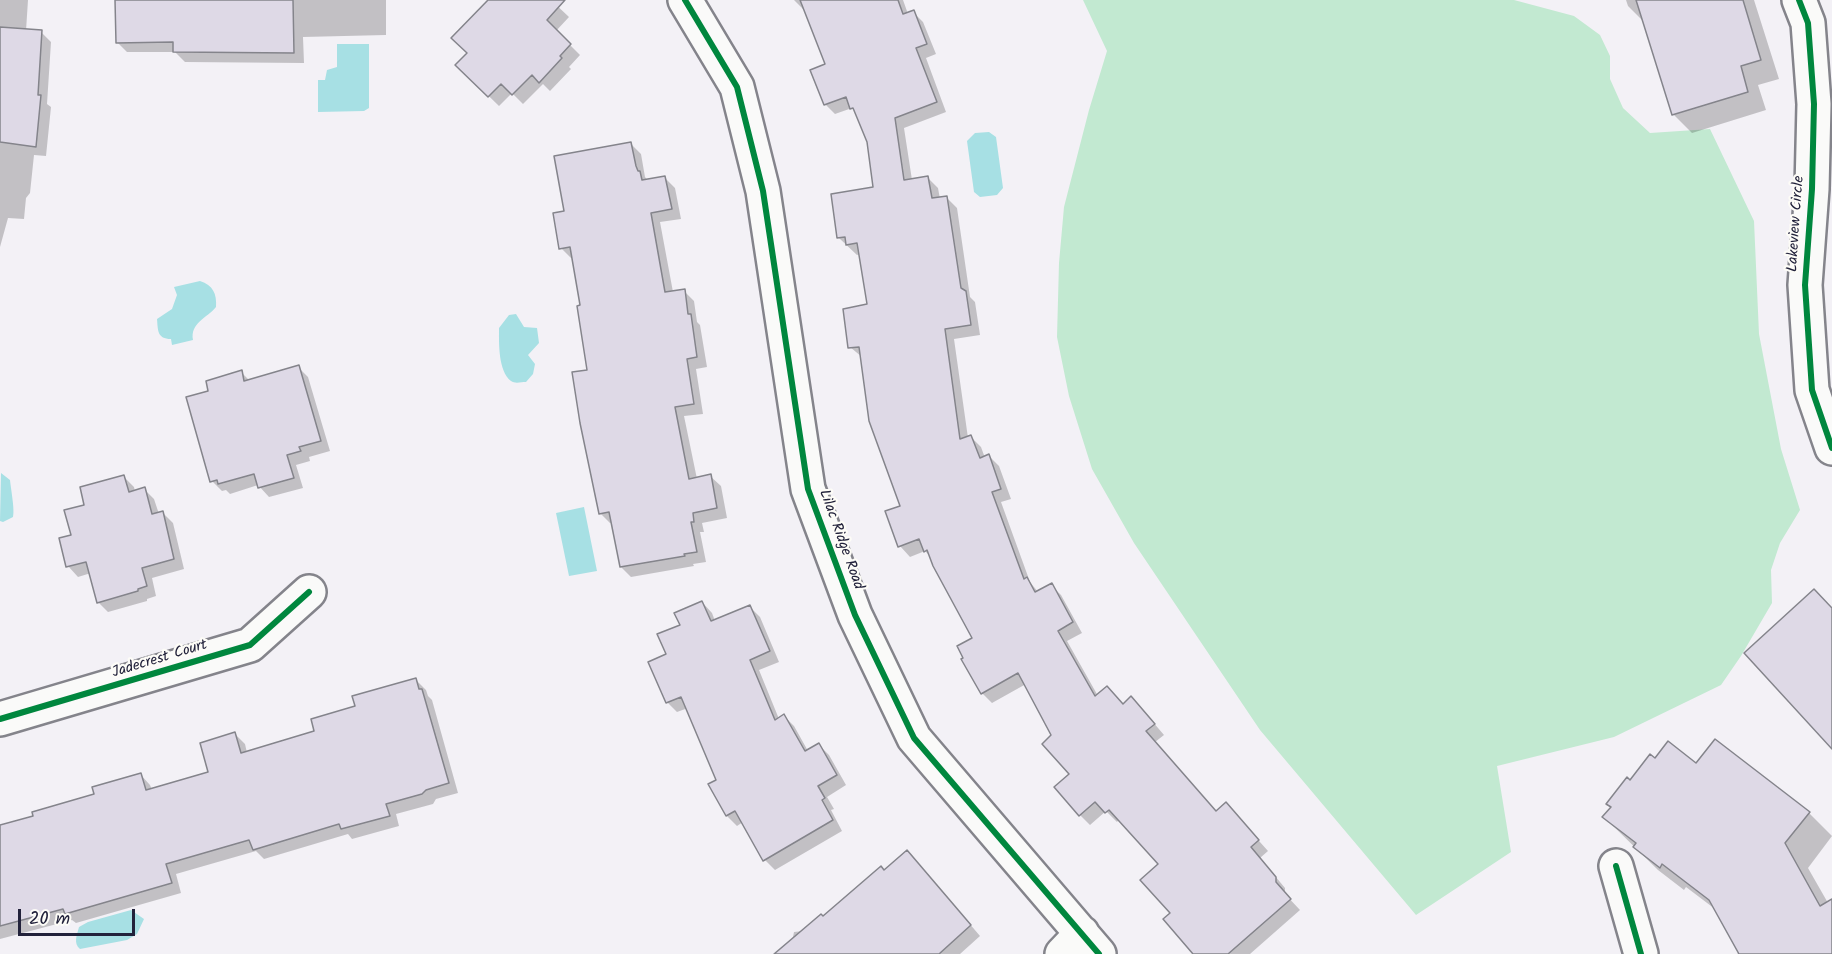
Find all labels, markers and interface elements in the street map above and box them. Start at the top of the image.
street label: Lakeview Circle [1785,175,1809,273]
street label: Lilac Ridge Road [814,488,866,592]
street label: Jadecrest Court [110,637,210,683]
scale bar [21,897,138,935]
text: 20 m [29,905,70,934]

